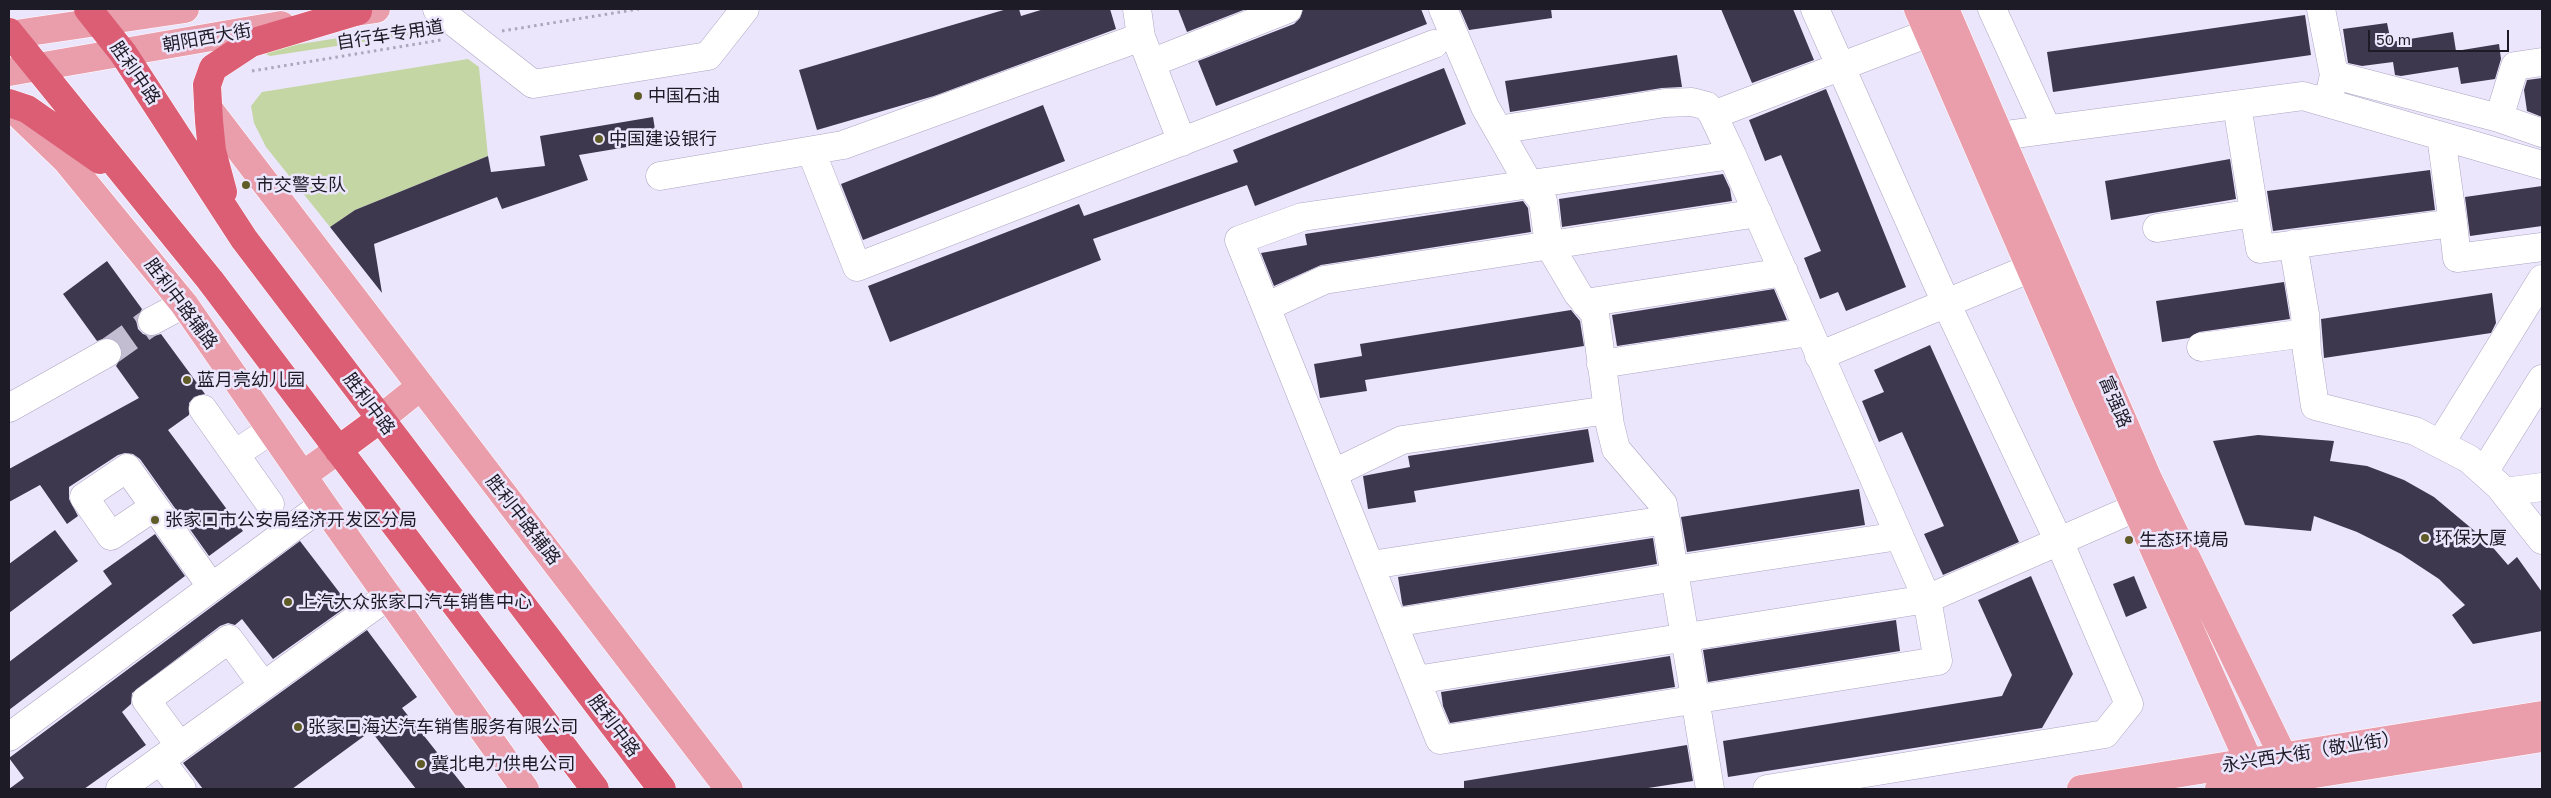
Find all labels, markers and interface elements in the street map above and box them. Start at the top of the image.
street label: 自行车专用道 [335,16,445,54]
street label: 朝阳西大街 [161,20,253,56]
scale bar [2371,20,2512,52]
text: 50 m [2376,30,2411,48]
street label: 胜利中路 [106,37,164,109]
place label: 中国石油 [648,85,720,107]
marker: 中国石油 [632,90,644,102]
place label: 中国建设银行 [609,128,717,150]
marker: 中国建设银行 [593,133,605,145]
place label: 市交警支队 [256,174,346,196]
marker: 市交警支队 [240,179,252,191]
street label: 胜利中路辅路 [140,254,222,354]
place label: 蓝月亮幼儿园 [197,369,305,391]
street label: 胜利中路 [339,369,399,439]
street label: 富强路 [2095,373,2135,431]
marker: 蓝月亮幼儿园 [181,374,193,386]
street label: 胜利中路辅路 [481,471,565,569]
place label: 张家口市公安局经济开发区分局 [165,509,417,531]
marker: 张家口市公安局经济开发区分局 [149,514,161,526]
place label: 环保大厦 [2435,527,2507,549]
place label: 生态环境局 [2139,529,2229,551]
marker: 环保大厦 [2419,532,2431,544]
marker: 生态环境局 [2123,534,2135,546]
place label: 上汽大众张家口汽车销售中心 [298,591,532,613]
marker: 上汽大众张家口汽车销售中心 [282,596,294,608]
street label: 胜利中路 [584,691,644,761]
place label: 张家口海达汽车销售服务有限公司 [308,716,578,738]
marker: 张家口海达汽车销售服务有限公司 [292,721,304,733]
street label: 永兴西大街（敬业街） [2220,727,2402,777]
place label: 冀北电力供电公司 [431,753,575,775]
marker: 冀北电力供电公司 [415,758,427,770]

